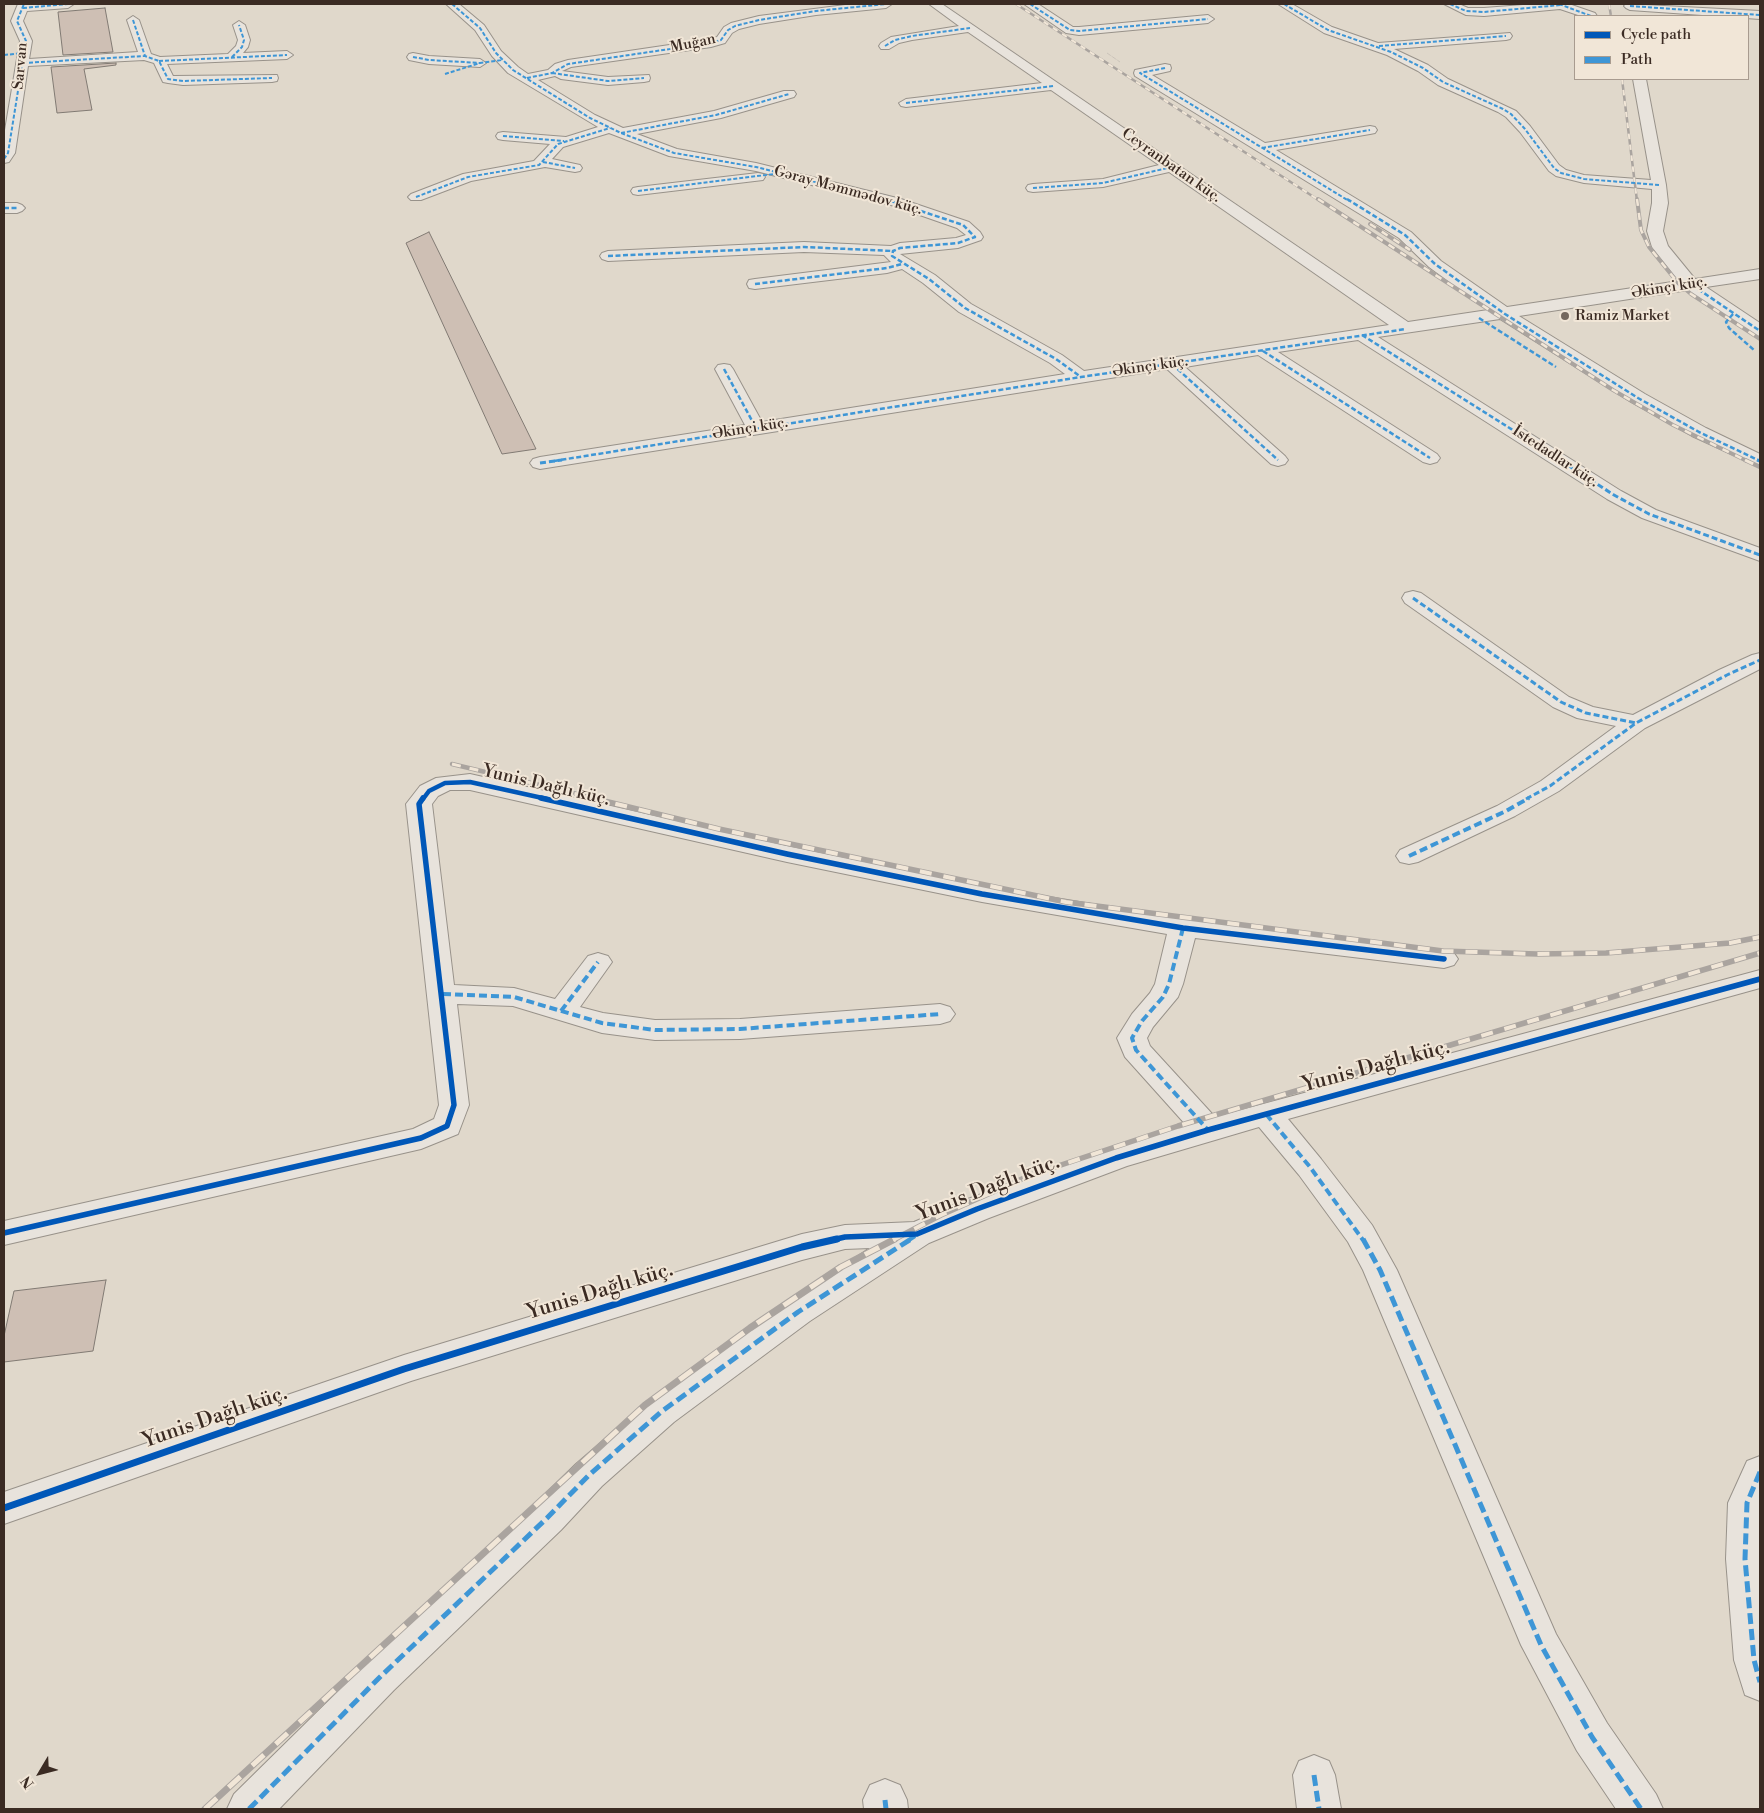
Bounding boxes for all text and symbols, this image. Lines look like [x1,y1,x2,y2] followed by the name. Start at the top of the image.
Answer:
[1574,15,1749,80] legend
[1621,25,1691,44] text: Cycle path
[669,30,717,58] street label: Muğan
[10,42,32,90] street label: Sarvan
[1621,50,1653,69] text: Path
[1118,125,1224,207] street label: Ceyranbatan küç.
[772,163,924,219] street label: Gəray Məmmədov küç.
[1630,273,1708,303] street label: Əkinçi küç.
[1575,307,1669,325] place label: Ramiz Market
[1559,310,1571,322] marker: Ramiz Market
[1111,353,1189,381] street label: Əkinçi küç.
[711,414,789,444] street label: Əkinçi küç.
[1509,422,1601,492] street label: İstedadlar küç.
[480,761,612,811] street label: Yunis Dağlı küç.
[1300,1035,1452,1099] street label: Yunis Dağlı küç.
[913,1150,1063,1228] street label: Yunis Dağlı küç.
[524,1258,676,1326] street label: Yunis Dağlı küç.
[139,1381,291,1455] street label: Yunis Dağlı küç.
[15,1748,65,1798] north arrow
[18,1772,39,1792] text: N

